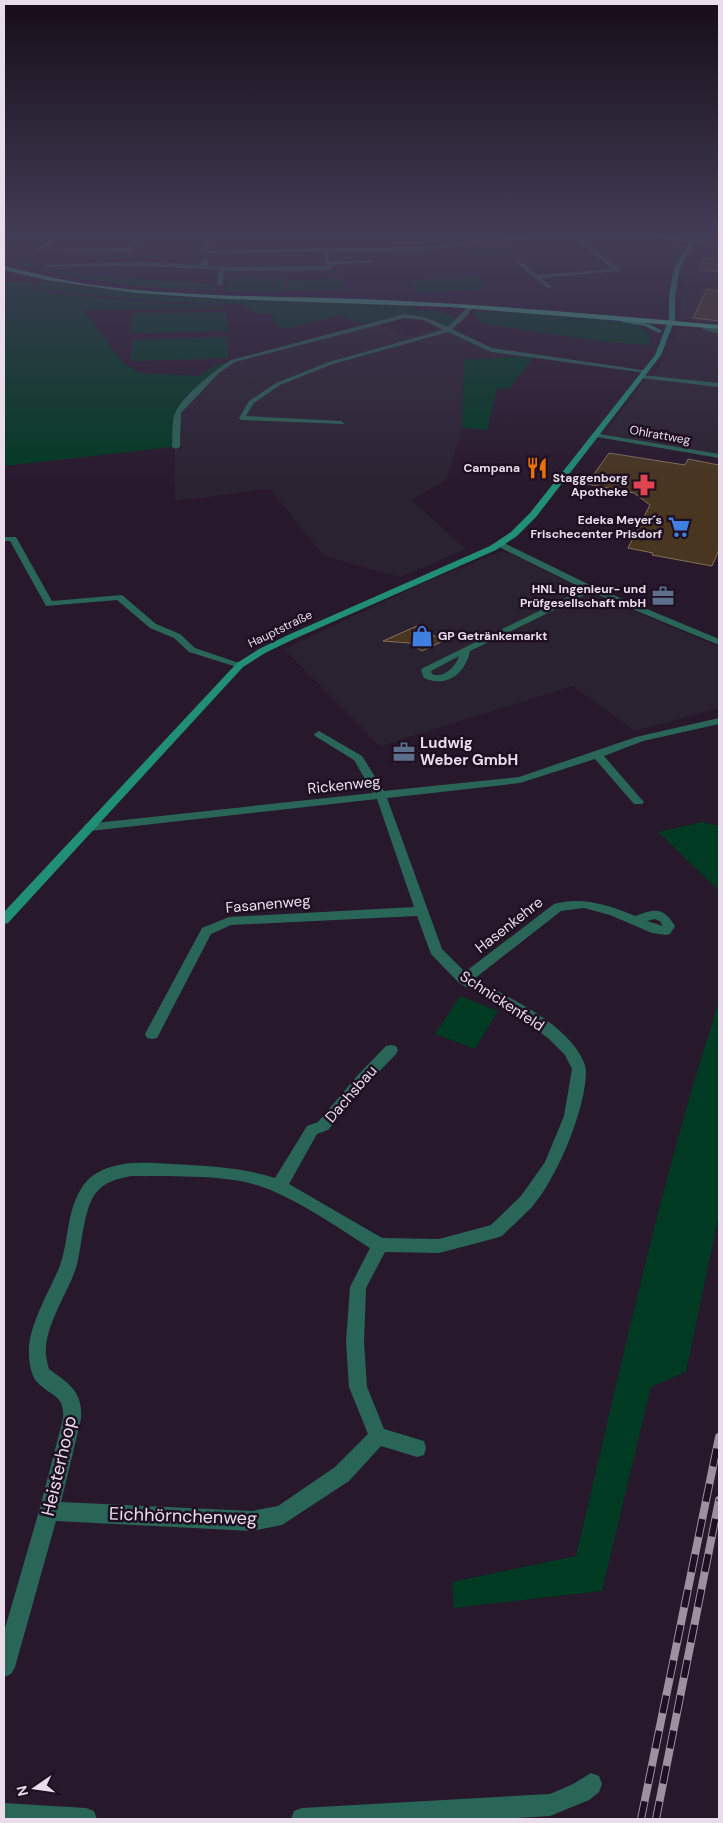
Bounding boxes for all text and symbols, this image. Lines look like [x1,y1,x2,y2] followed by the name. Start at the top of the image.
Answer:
[628,422,692,448] street label: Ohlrattweg
[524,455,550,481] restaurant icon: Campana
[463,460,520,476] place label: Campana
[553,470,628,500] place label: Staggenborg Apotheke
[631,472,657,498] pharmacy icon: Staggenborg Apotheke
[530,512,662,542] place label: Edeka Meyer´s Frischecenter Prisdorf
[666,514,692,540] supermarket icon: Edeka Meyer´s Frischecenter Prisdorf
[520,581,646,611] place label: HNL Ingenieur- und Prüfgesellschaft mbH
[650,583,676,609] office icon: HNL Ingenieur- und Prüfgesellschaft mbH
[245,606,315,651] street label: Hauptstraße
[409,623,435,649] shop icon: GP Getränkemarkt
[438,628,548,644] place label: GP Getränkemarkt
[420,733,518,770] place label: Ludwig Weber GmbH
[391,739,417,765] office icon: Ludwig Weber GmbH
[307,771,381,799] street label: Rickenweg
[225,890,311,918] street label: Fasanenweg
[471,892,547,958] street label: Hasenkehre
[456,966,548,1036] street label: Schnickenfeld
[321,1061,381,1127] street label: Dachsbau
[36,1414,82,1518] street label: Heisterhoop
[109,1501,257,1531] street label: Eichhörnchenweg
[10,1763,60,1813] north arrow
[12,1784,32,1798] text: N

